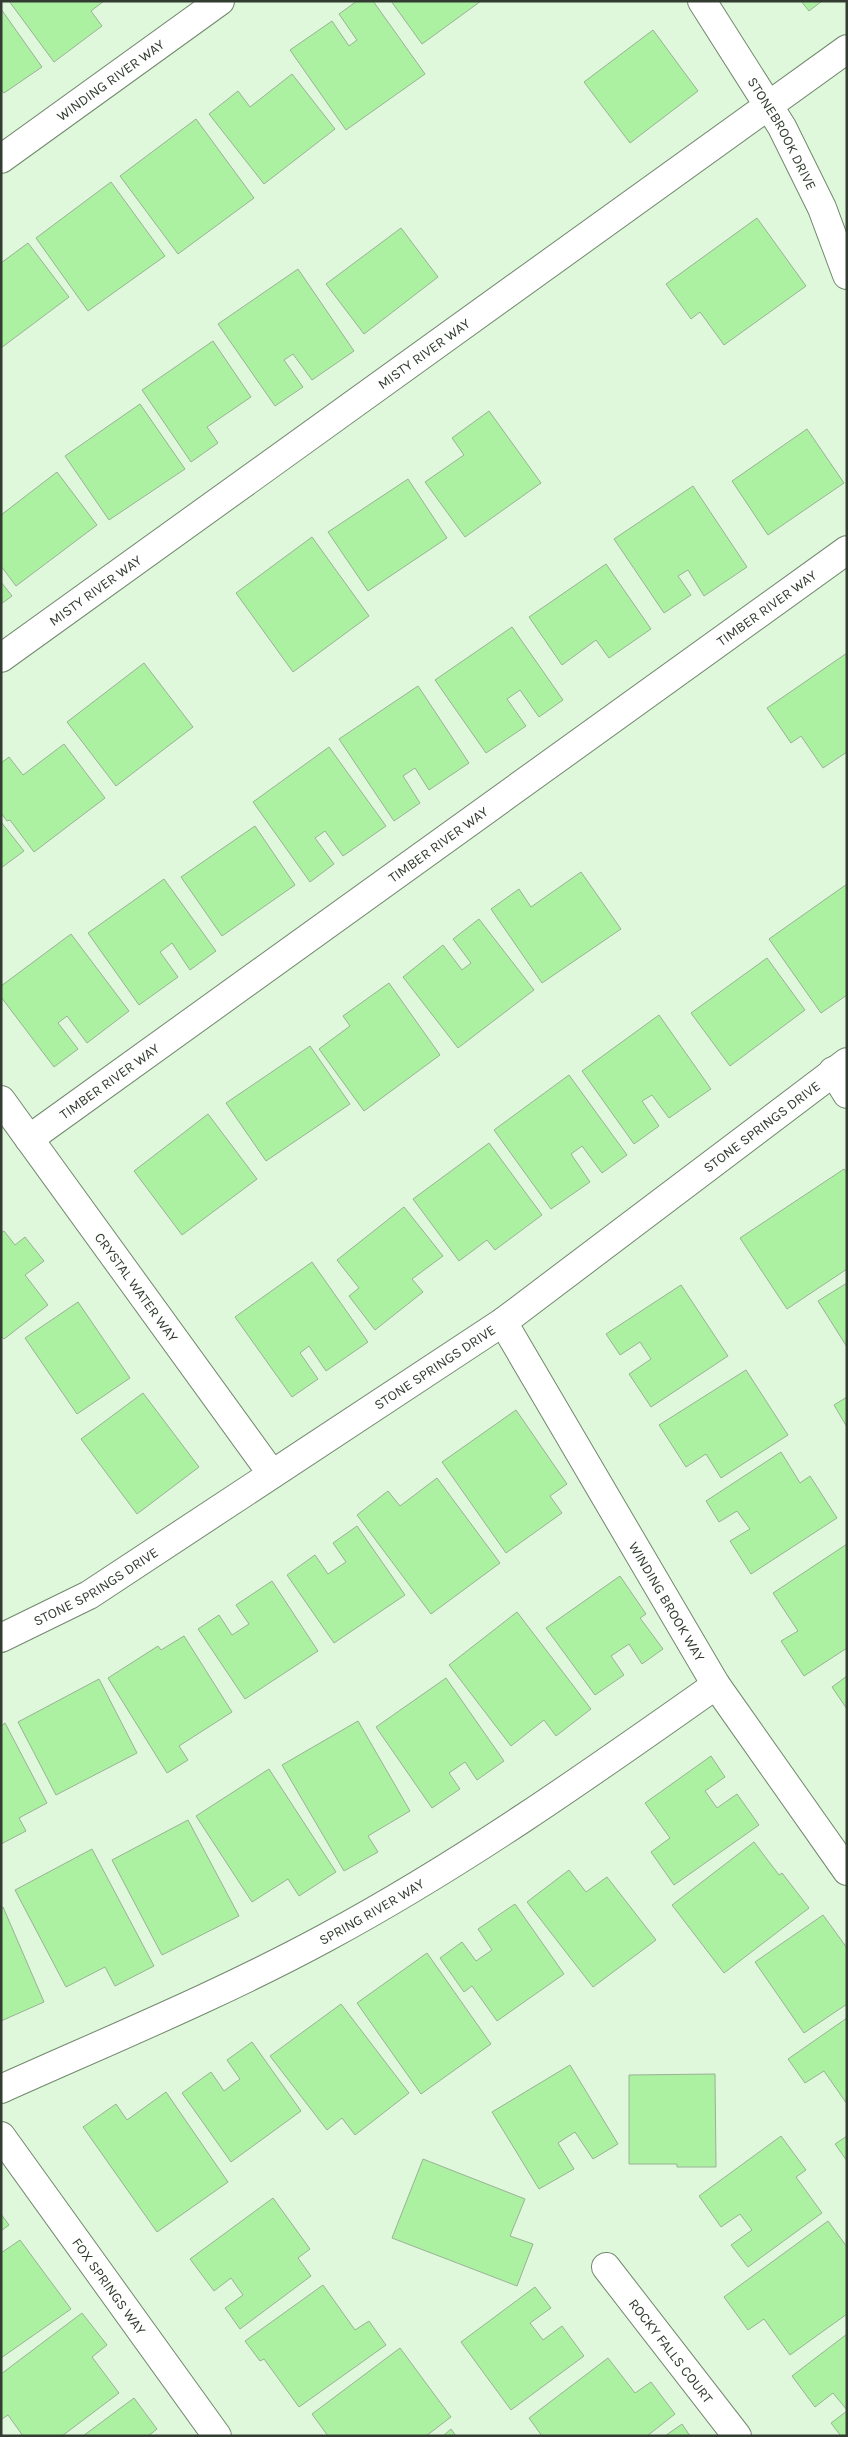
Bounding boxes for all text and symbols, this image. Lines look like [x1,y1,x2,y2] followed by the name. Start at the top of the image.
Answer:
[54,36,168,125] street label: WINDING RIVER WAY
[744,74,820,193] street label: STONEBROOK DRIVE
[375,315,474,393] street label: MISTY RIVER WAY
[46,551,145,630] street label: MISTY RIVER WAY
[714,566,820,650] street label: TIMBER RIVER WAY
[385,803,492,887] street label: TIMBER RIVER WAY
[56,1040,163,1123] street label: TIMBER RIVER WAY
[700,1077,824,1177] street label: STONE SPRINGS DRIVE
[91,1229,182,1346] street label: CRYSTAL WATER WAY
[371,1321,499,1414] street label: STONE SPRINGS DRIVE
[625,1539,708,1665] street label: WINDING BROOK WAY
[31,1544,162,1630] street label: STONE SPRINGS DRIVE
[316,1875,428,1949] street label: SPRING RIVER WAY
[68,2235,149,2338] street label: FOX SPRINGS WAY
[625,2295,716,2407] street label: ROCKY FALLS COURT

